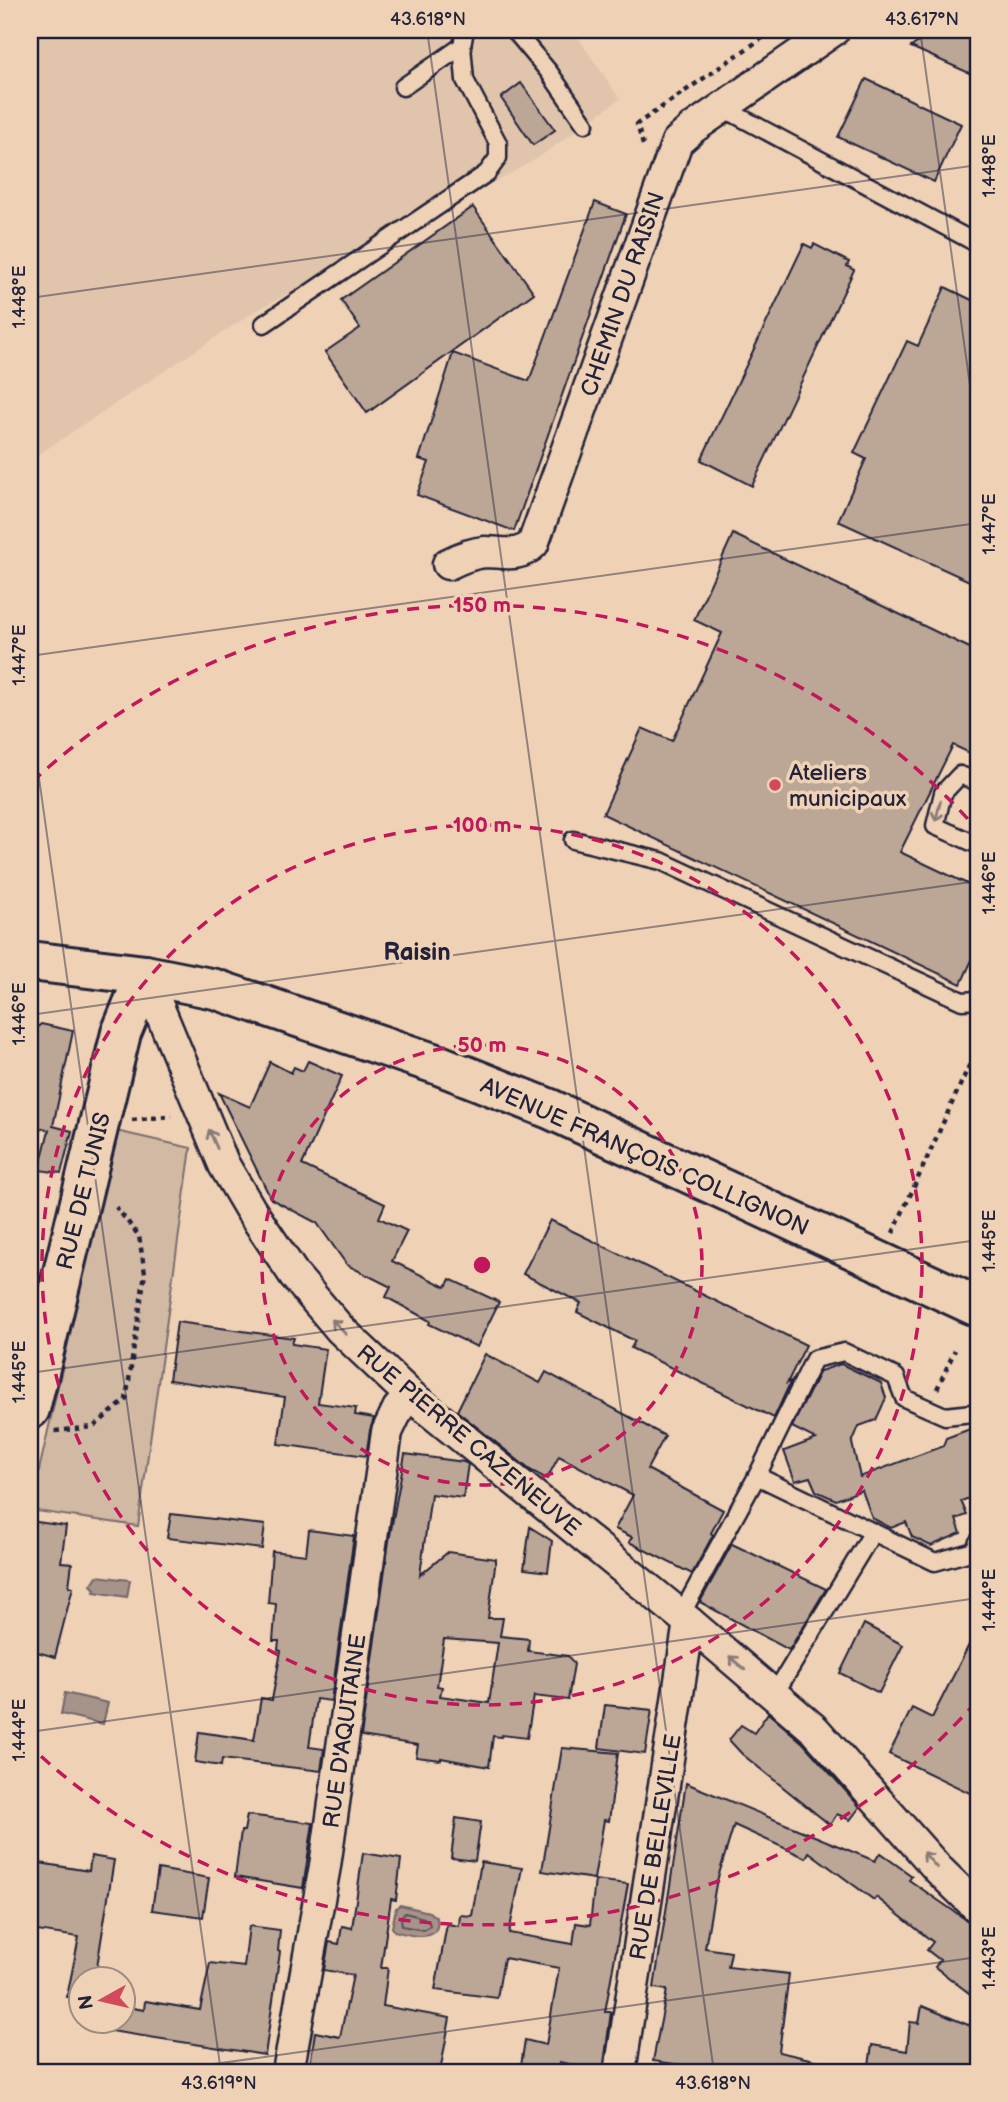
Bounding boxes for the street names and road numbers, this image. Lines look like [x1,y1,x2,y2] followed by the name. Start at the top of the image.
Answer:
[575,188,671,400] street label: CHEMIN DU RAISIN
[476,1072,813,1242] street label: AVENUE FRANÇOIS COLLIGNON
[51,1110,117,1273] street label: RUE DE TUNIS
[351,1339,586,1543] street label: RUE PIERRE CAZENEUVE
[318,1632,372,1830] street label: RUE D'AQUITAINE
[624,1732,688,1962] street label: RUE DE BELLEVILLE

